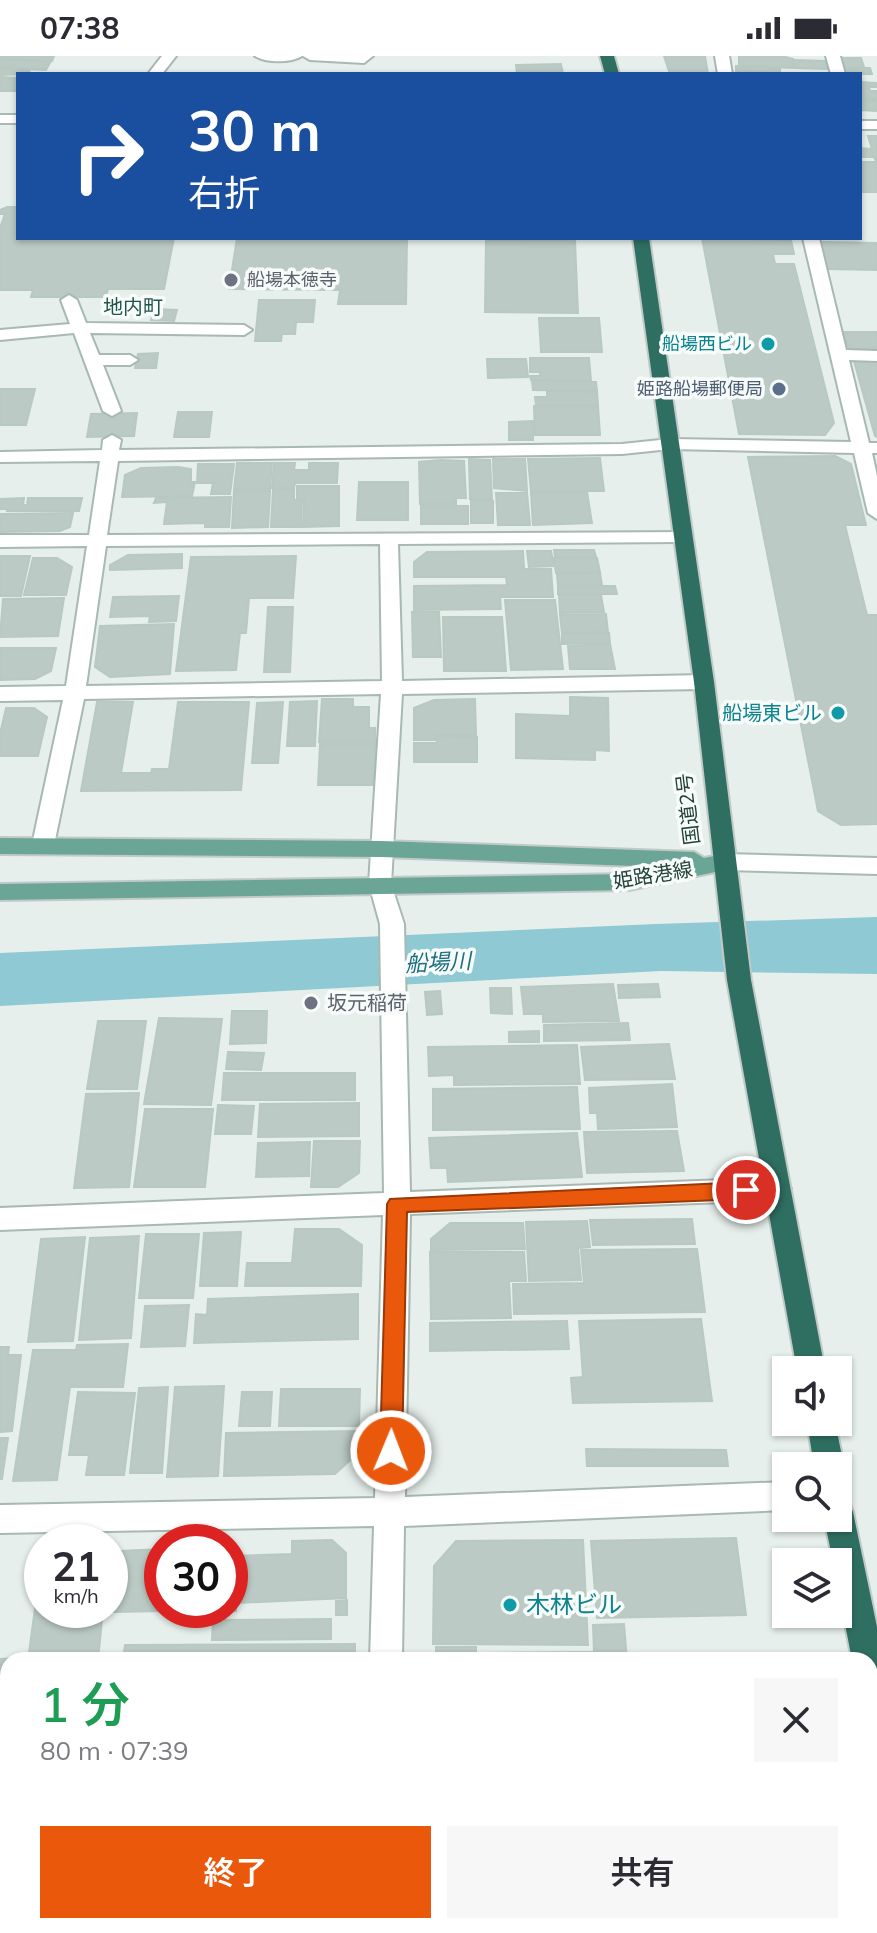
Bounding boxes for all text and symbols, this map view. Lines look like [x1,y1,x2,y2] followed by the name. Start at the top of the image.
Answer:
[40,9,119,47] text: 07:38
[188,95,321,165] text: 30 m
[56,104,160,208] icon: right
[188,170,260,215] text: 右折
[247,268,337,291] place label: 船場本徳寺
[222,271,240,289] marker: 船場本徳寺
[103,294,163,319] district label: 地内町
[662,332,752,355] place label: 船場西ビル
[759,335,777,353] marker: 船場西ビル
[637,377,763,400] place label: 姫路船場郵便局
[770,380,788,398] marker: 姫路船場郵便局
[722,700,822,725] place label: 船場東ビル
[829,704,847,722] marker: 船場東ビル
[671,772,704,846] street label: 国道2号
[611,856,694,893] street label: 姫路港線
[404,946,474,978] water label: 船場川
[327,990,407,1015] place label: 坂元稲荷
[302,994,320,1012] marker: 坂元稲荷
[712,1156,780,1224] pin
[724,1168,768,1212] icon: arrive
[772,1356,852,1628] map controls
[772,1356,852,1436] button: sound
[349,1409,433,1493] position arrow
[772,1452,852,1532] button: search
[144,1524,248,1628] speed limit sign: 30
[52,1541,100,1591] text: 21
[772,1548,852,1628] button: layers
[53,1583,99,1608] text: km/h
[526,1589,622,1619] place label: 木林ビル
[501,1596,519,1614] marker: 木林ビル
[40,1674,130,1734] text: 1 分
[754,1678,838,1762] button: close
[40,1734,189,1767] text: 80 m · 07:39
[40,1826,431,1918] button: 終了
[447,1826,838,1918] button: 共有

